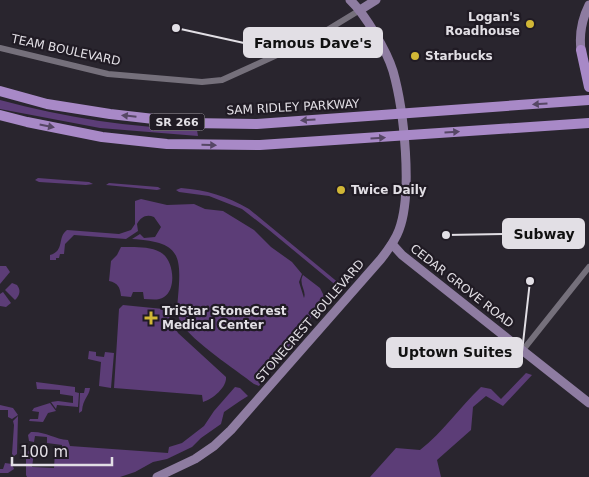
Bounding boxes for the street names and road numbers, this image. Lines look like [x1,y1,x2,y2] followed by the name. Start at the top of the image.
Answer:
[9,31,122,68] street label: TEAM BOULEVARD
[226,96,360,117] street label: SAM RIDLEY PARKWAY
[150,114,204,130] road number: SR 266
[408,241,516,331] street label: CEDAR GROVE ROAD
[253,257,367,385] street label: STONECREST BOULEVARD

